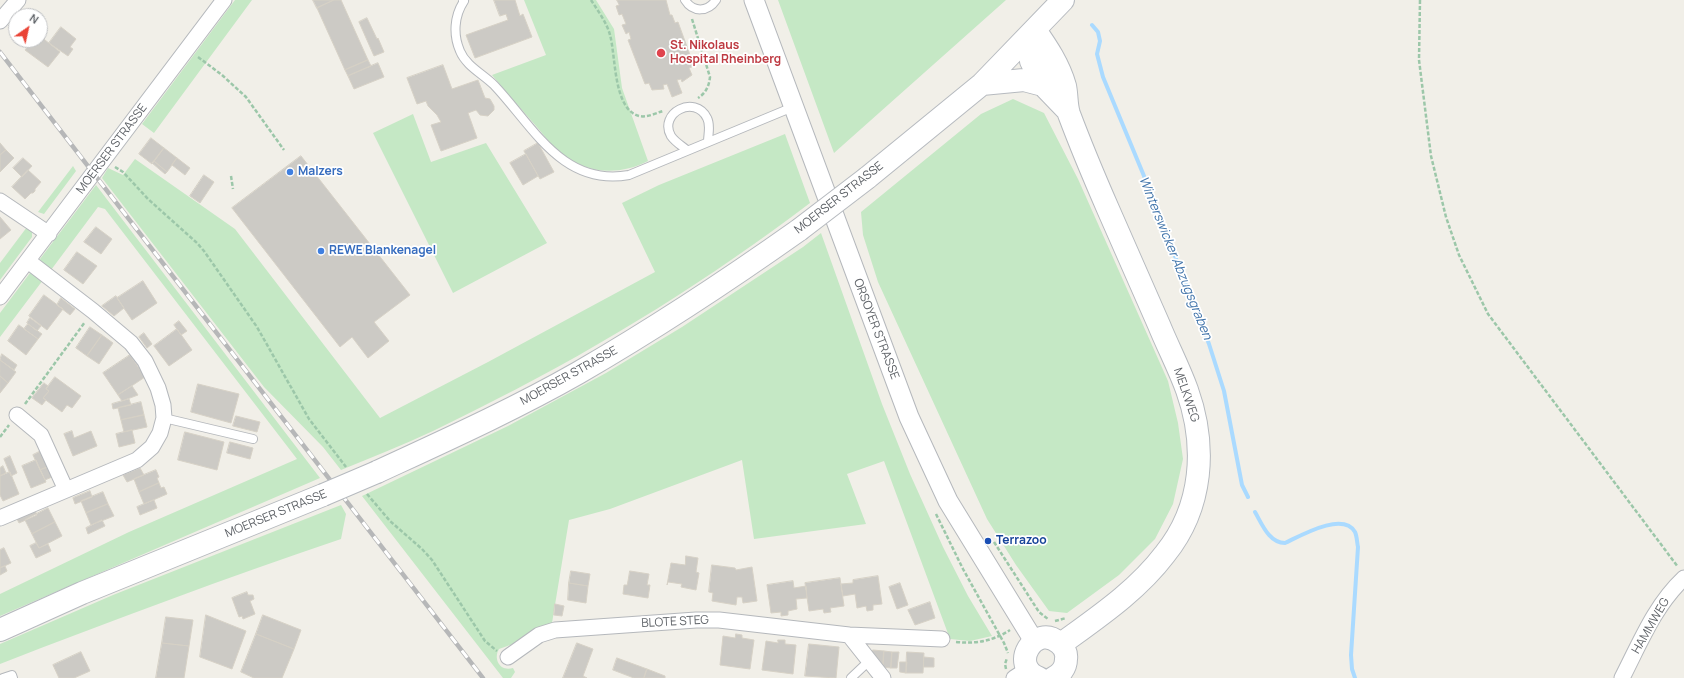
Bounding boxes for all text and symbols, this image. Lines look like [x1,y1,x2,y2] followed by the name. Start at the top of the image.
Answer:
[8,8,48,48] north arrow
[27,10,42,27] text: N
[670,39,781,67] place label: St. Nikolaus Hospital Rheinberg
[655,47,667,59] marker: St. Nikolaus Hospital Rheinberg
[74,101,150,197] street label: MOERSER STRASSE
[792,159,886,237] street label: MOERSER STRASSE
[298,165,343,179] place label: Malzers
[285,167,295,177] marker: Malzers
[1135,174,1215,342] water label: Winterswicker Abzugsgraben
[329,244,436,258] place label: REWE Blankenagel
[316,246,326,256] marker: REWE Blankenagel
[850,277,902,381] street label: ORSOYER STRASSE
[518,343,620,409] street label: MOERSER STRASSE
[1170,366,1202,424] street label: MELKWEG
[223,487,329,541] street label: MOERSER STRASSE
[996,534,1047,548] place label: Terrazoo
[983,536,993,546] marker: Terrazoo
[1629,595,1673,657] street label: HAMMWEG
[641,613,709,631] street label: BLOTE STEG

